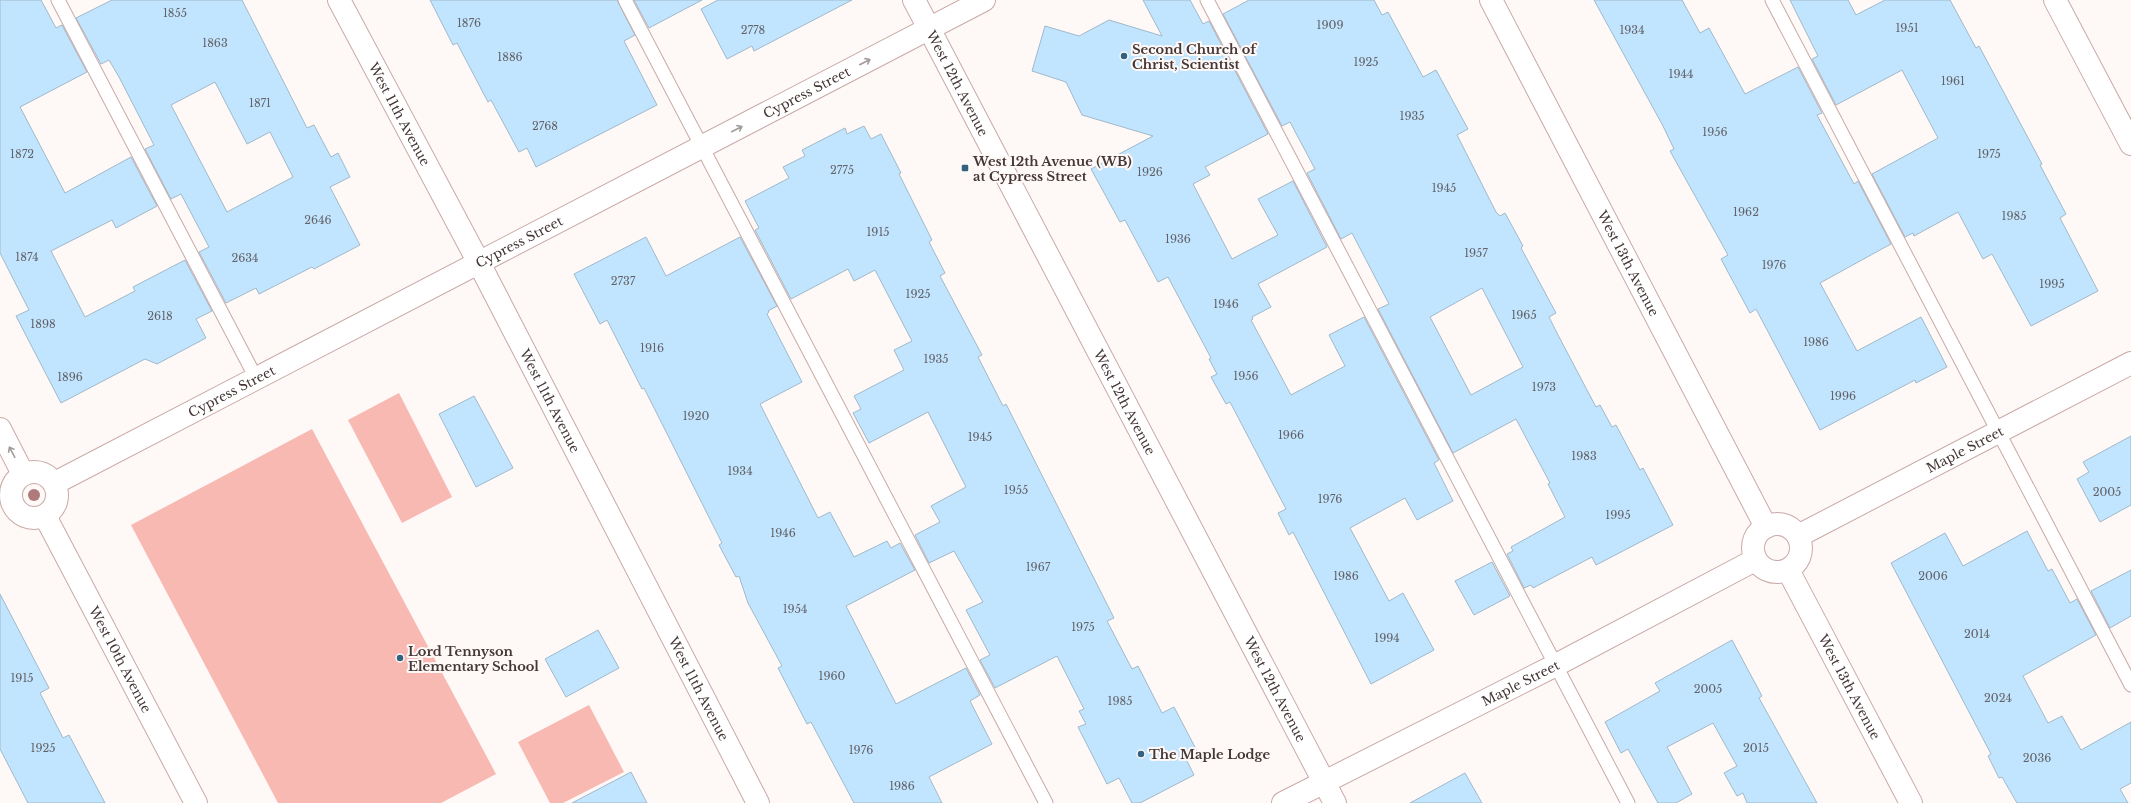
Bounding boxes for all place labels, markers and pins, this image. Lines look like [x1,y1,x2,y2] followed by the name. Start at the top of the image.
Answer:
[1132,41,1257,73] place label: Second Church of Christ, Scientist
[1119,51,1129,61] marker: Second Church of Christ, Scientist
[972,153,1132,185] place label: West 12th Avenue (WB) at Cypress Street
[960,163,970,173] marker: West 12th Avenue (WB) at Cypress Street
[408,643,539,675] place label: Lord Tennyson Elementary School
[395,653,405,663] marker: Lord Tennyson Elementary School
[1149,746,1270,763] place label: The Maple Lodge
[1136,749,1146,759] marker: The Maple Lodge

